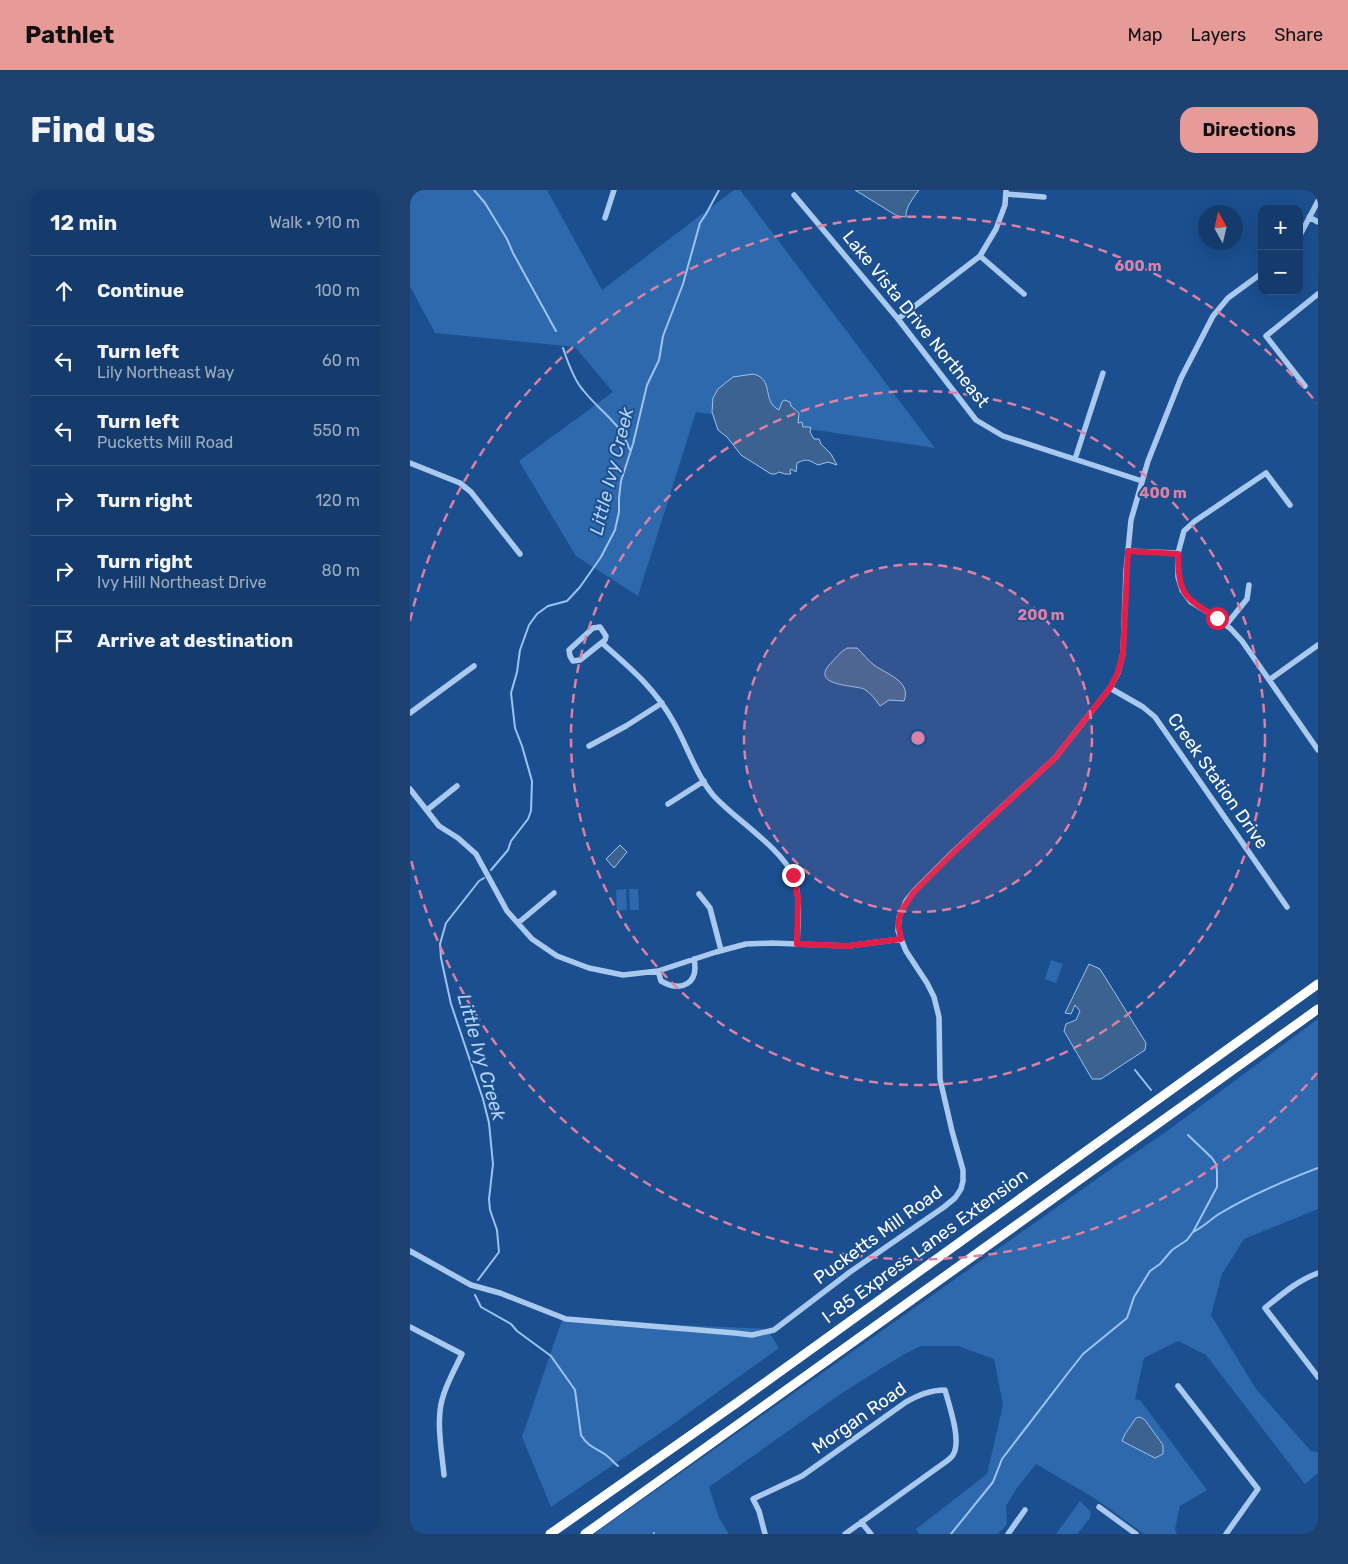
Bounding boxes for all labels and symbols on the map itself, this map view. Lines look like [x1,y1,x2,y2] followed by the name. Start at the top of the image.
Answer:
[1198,205,1243,250] north arrow
[838,226,994,412] street label: Lake Vista Drive Northeast
[1114,257,1162,275] text: 600 m
[584,405,639,537] water label: Little Ivy Creek
[1139,484,1187,502] text: 400 m
[1017,606,1065,624] text: 200 m
[1206,607,1229,630] route start
[1163,709,1273,853] street label: Creek Station Drive
[909,729,927,747] centre of rings
[782,864,805,887] route end
[452,991,511,1123] water label: Little Ivy Creek
[818,1164,1032,1328] street label: I-85 Express Lanes Extension
[810,1181,946,1289] street label: Pucketts Mill Road
[808,1377,910,1459] street label: Morgan Road

